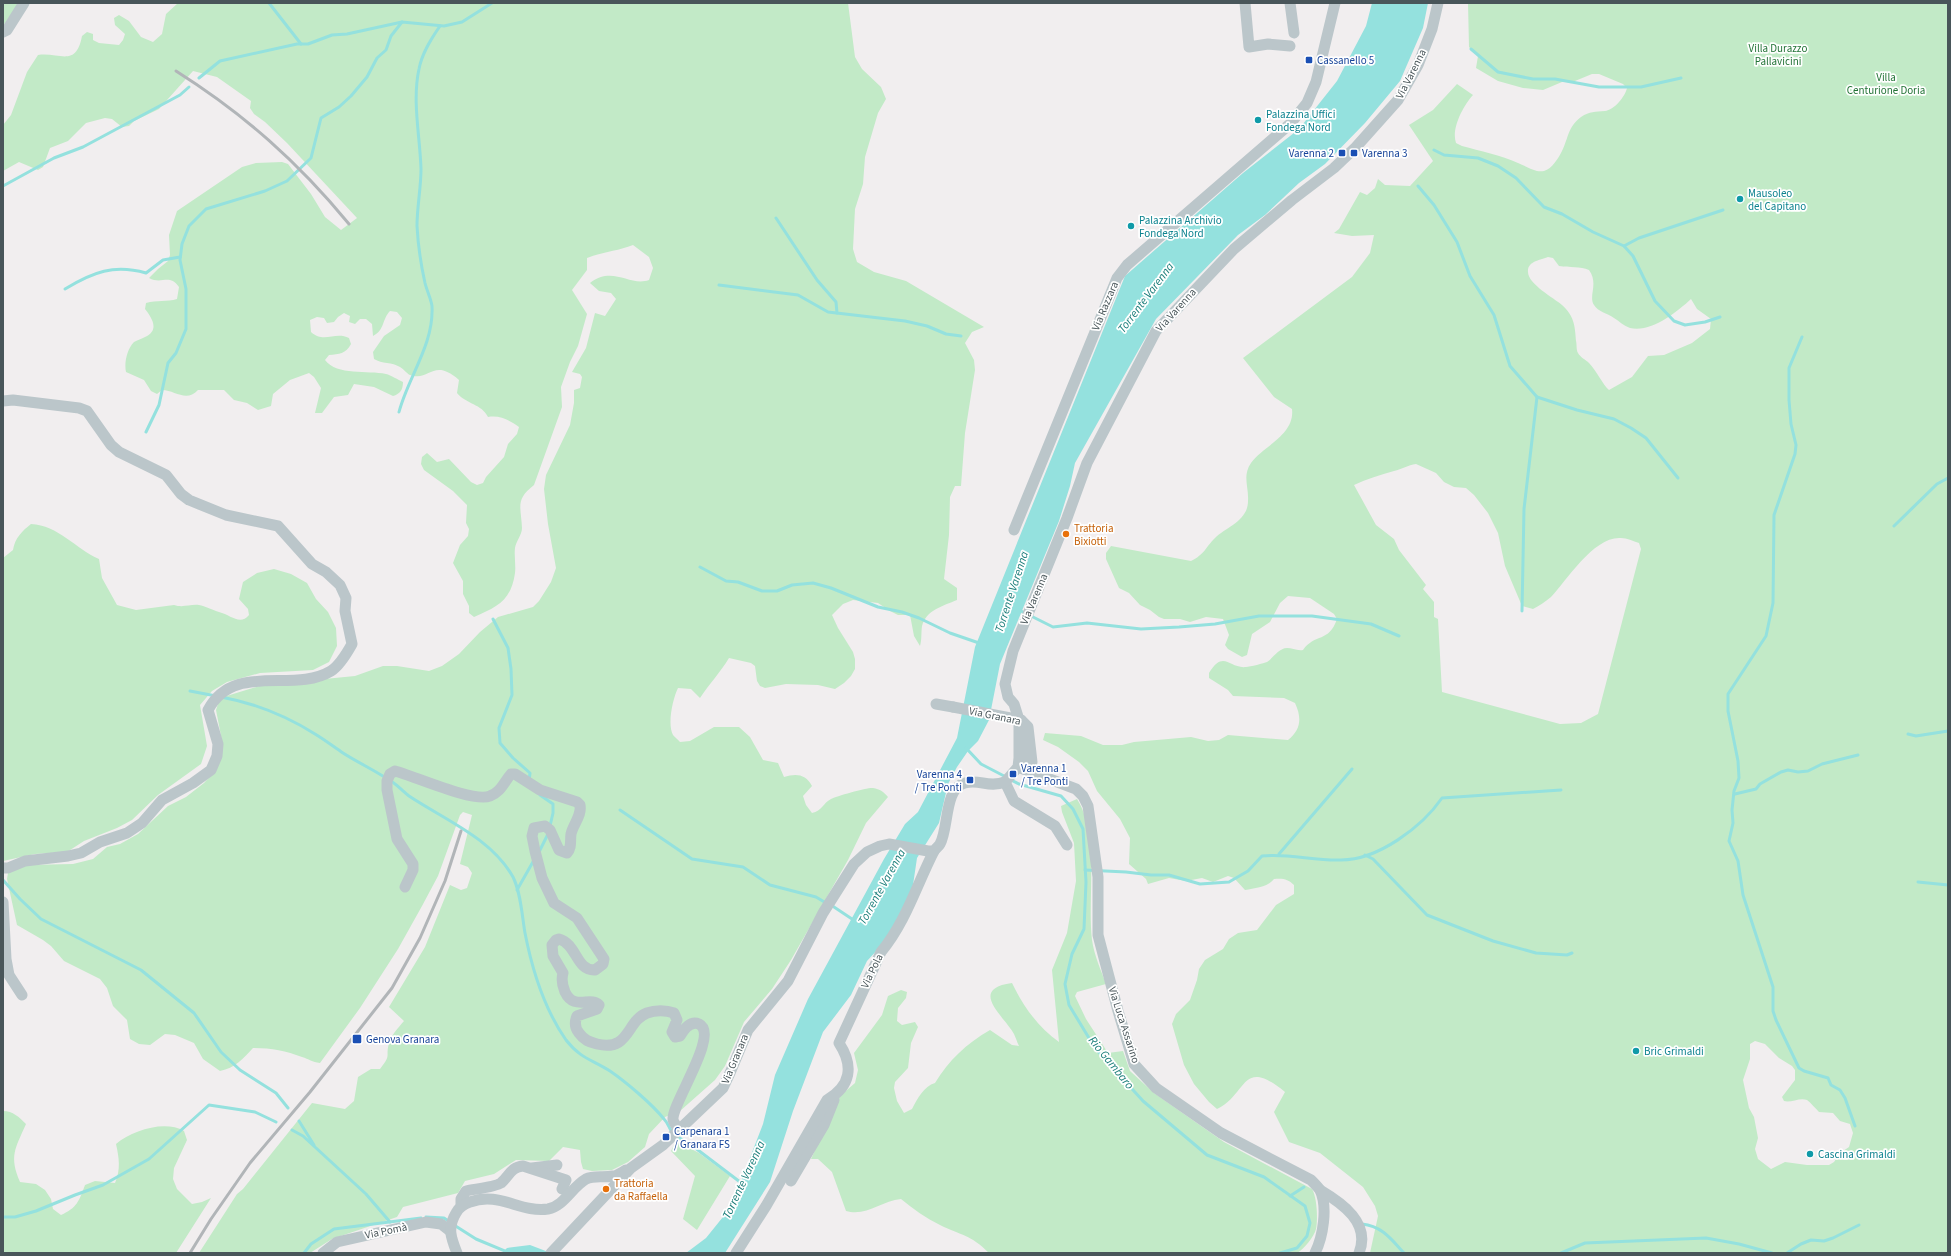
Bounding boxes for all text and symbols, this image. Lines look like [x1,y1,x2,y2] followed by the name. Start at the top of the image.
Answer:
[1749,41,1807,69] park label: Villa Durazzo Pallavicini
[1392,47,1430,101] street label: Via Varenna
[1317,53,1374,68] place label: Cassanello 5
[1304,55,1314,65] marker: Cassanello 5
[1847,70,1925,98] park label: Villa Centurione Doria
[1266,107,1335,135] place label: Palazzina Uffici Fondega Nord
[1253,115,1263,125] marker: Palazzina Uffici Fondega Nord
[1289,146,1334,161] place label: Varenna 2
[1362,146,1407,161] place label: Varenna 3
[1337,148,1347,158] marker: Varenna 2
[1349,148,1359,158] marker: Varenna 3
[1748,186,1806,214] place label: Mausoleo del Capitano
[1735,194,1745,204] marker: Mausoleo del Capitano
[1139,213,1222,241] place label: Palazzina Archivio Fondega Nord
[1126,221,1136,231] marker: Palazzina Archivio Fondega Nord
[1114,259,1178,337] water label: Torrente Varenna
[1088,279,1122,333] street label: Via Razzara
[1152,285,1200,335] street label: Via Varenna
[1074,521,1113,549] place label: Trattoria Bixiotti
[1061,529,1071,539] marker: Trattoria Bixiotti
[991,549,1033,635] water label: Torrente Varenna
[1017,571,1051,627] street label: Via Varenna
[968,703,1022,729] street label: Via Granara
[1021,761,1068,789] place label: Varenna 1 / Tre Ponti
[915,767,963,795] place label: Varenna 4 / Tre Ponti
[1008,769,1018,779] marker: Varenna 1 / Tre Ponti
[965,775,975,785] marker: Varenna 4 / Tre Ponti
[854,846,910,928] water label: Torrente Varenna
[857,951,887,991] street label: Via Pola
[1105,985,1143,1065] street label: Via Luca Assarino
[366,1032,439,1047] place label: Genova Granara
[718,1032,752,1086] street label: Via Granara
[351,1033,363,1045] marker: Genova Granara
[1084,1033,1138,1093] water label: Rio Gambaro
[1644,1044,1704,1059] place label: Bric Grimaldi
[1631,1046,1641,1056] marker: Bric Grimaldi
[674,1124,730,1152] place label: Carpenara 1 / Granara FS
[661,1132,671,1142] marker: Carpenara 1 / Granara FS
[718,1138,770,1222] water label: Torrente Varenna
[1818,1147,1896,1162] place label: Cascina Grimaldi
[1805,1149,1815,1159] marker: Cascina Grimaldi
[614,1176,668,1204] place label: Trattoria da Raffaella
[601,1184,611,1194] marker: Trattoria da Raffaella
[364,1219,408,1243] street label: Via Pomà

